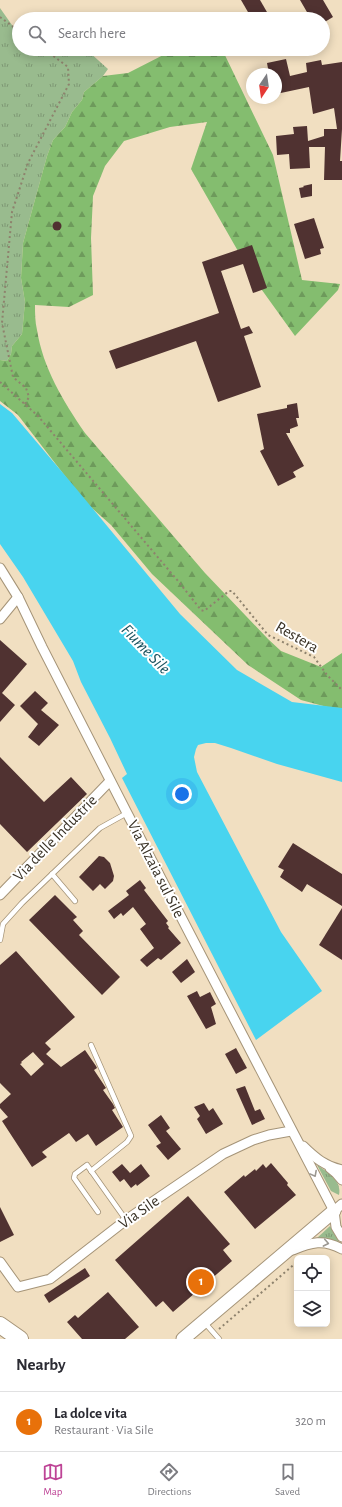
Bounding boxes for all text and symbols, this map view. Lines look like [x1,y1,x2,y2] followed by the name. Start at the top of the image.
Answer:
[12,12,330,56] search box
[26,23,48,45] icon: search
[58,26,126,41] text: Search here
[246,68,282,104] north arrow
[273,619,321,655] street label: Restera
[118,621,174,677] water label: Fiume Sile
[172,784,192,804] your location
[10,792,100,884] street label: Via delle Industrie
[124,817,188,921] street label: Via Alzaia sul Sile
[310,1170,317,1177] one-way arrow
[116,1192,162,1232] street label: Via Sile
[322,1239,329,1247] one-way arrow
[294,1255,330,1327] map controls
[294,1255,330,1291] button: locate
[188,1267,214,1297] pin: 1
[294,1291,330,1327] button: layers
[16,1356,66,1373] text: Nearby
[54,1406,127,1421] text: La dolce vita
[27,1415,31,1428] text: 1
[295,1415,326,1428] text: 320 m
[54,1424,153,1437] text: Restaurant · Via Sile
[42,1461,64,1498] tab: Map
[147,1461,191,1498] tab: Directions
[275,1461,300,1498] tab: Saved

